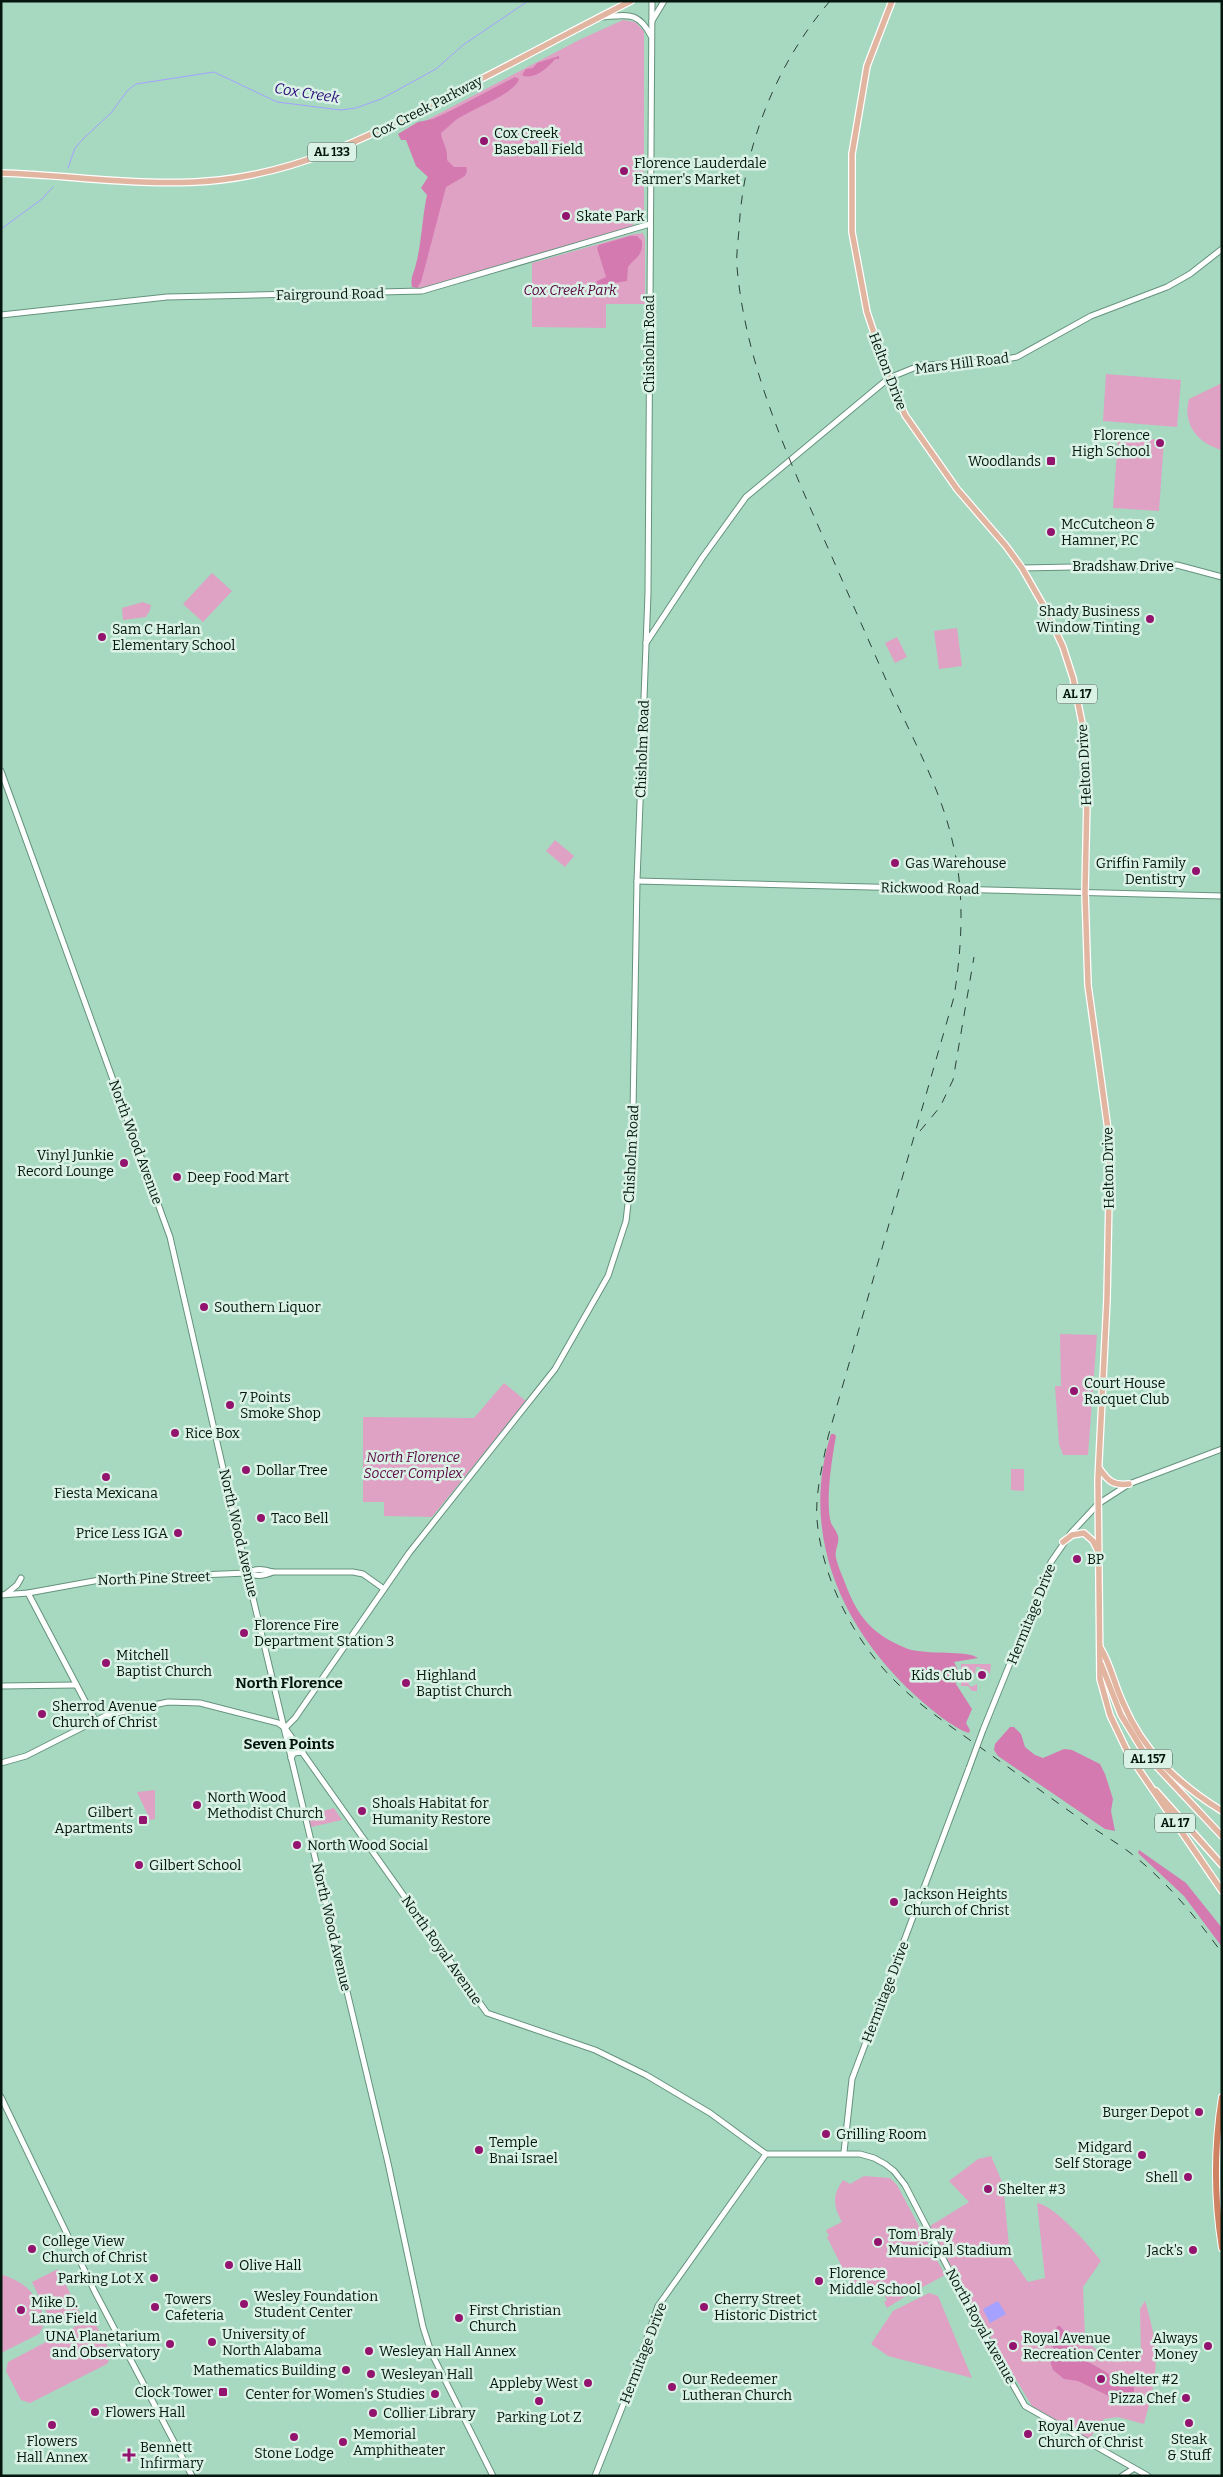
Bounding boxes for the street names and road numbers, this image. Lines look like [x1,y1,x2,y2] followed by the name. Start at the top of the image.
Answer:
[369,72,486,143] street label: Cox Creek Parkway
[308,142,356,162] road number: AL 133
[276,285,384,304] street label: Fairground Road
[641,295,658,393] street label: Chisholm Road
[865,330,910,412] street label: Helton Drive
[914,349,1010,378] street label: Mars Hill Road
[1072,558,1174,575] street label: Bradshaw Drive
[1057,684,1097,704] road number: AL 17
[632,700,653,798] street label: Chisholm Road
[1074,724,1095,806] street label: Helton Drive
[880,879,980,898] street label: Rickwood Road
[105,1078,166,1207] street label: North Wood Avenue
[620,1105,643,1203] street label: Chisholm Road
[1099,1127,1118,1209] street label: Helton Drive
[215,1467,262,1599] street label: North Wood Avenue
[1003,1561,1059,1667] street label: Hermitage Drive
[97,1568,211,1589] street label: North Pine Street
[1124,1750,1172,1768] road number: AL 157
[1155,1814,1195,1832] road number: AL 17
[308,1861,355,1993] street label: North Wood Avenue
[398,1893,486,2008] street label: North Royal Avenue
[858,1939,913,2045] street label: Hermitage Drive
[942,2266,1019,2387] street label: North Royal Avenue
[616,2300,671,2406] street label: Hermitage Drive

